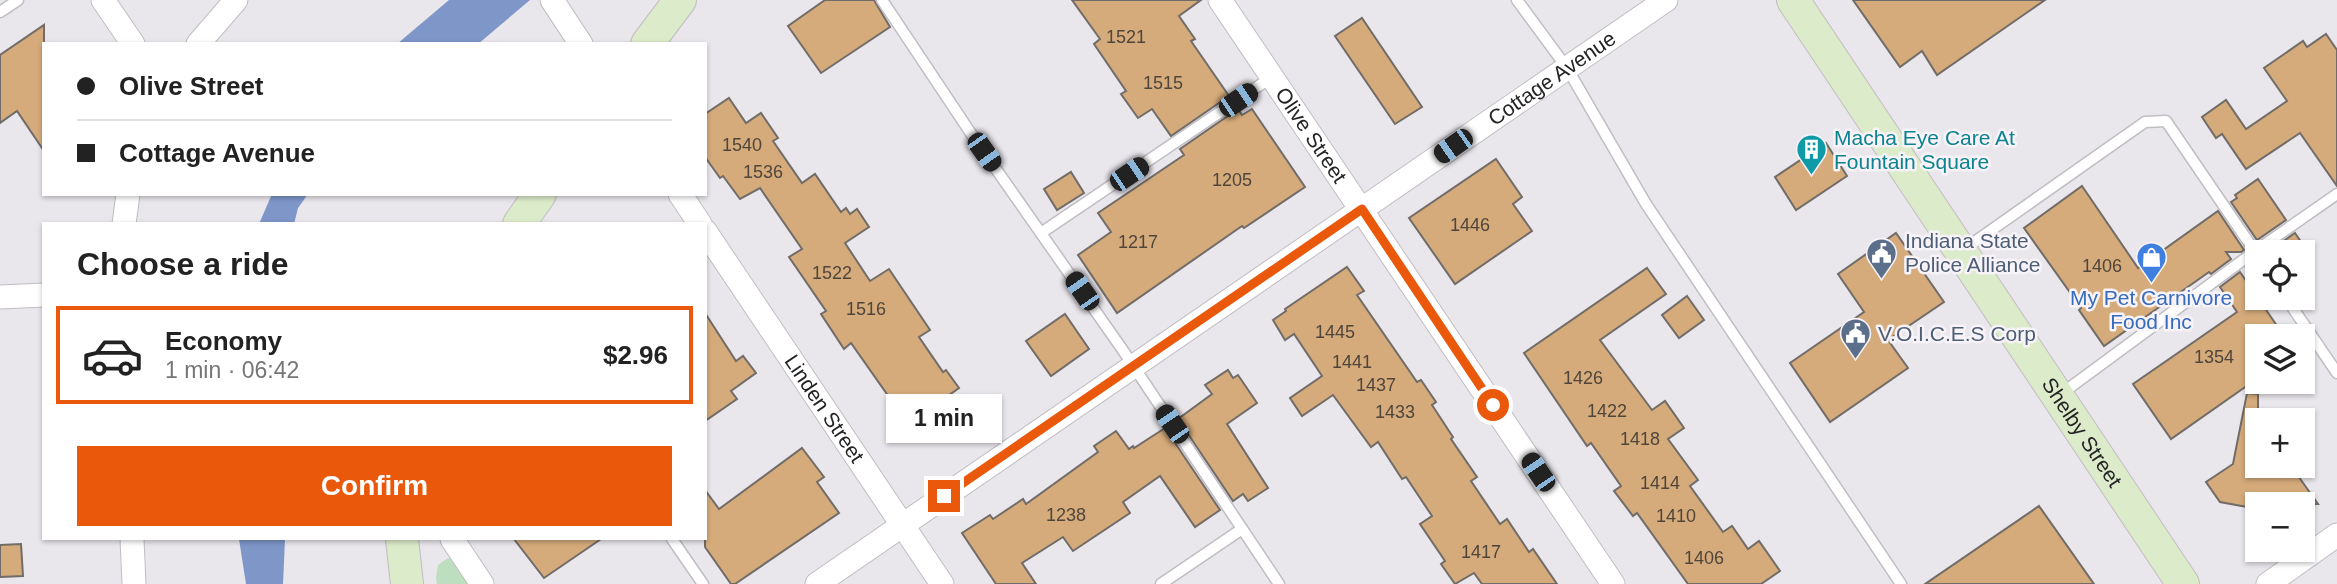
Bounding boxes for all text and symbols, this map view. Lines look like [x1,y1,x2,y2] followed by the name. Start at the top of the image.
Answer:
[1484,26,1620,130] street label: Cottage Avenue
[1106,27,1146,47] house number: 1521
[119,71,264,101] text: Olive Street
[1143,73,1183,93] house number: 1515
[1215,80,1262,120] car
[1271,83,1352,187] street label: Olive Street
[1430,125,1477,167] car
[1834,126,2015,173] place label: Macha Eye Care At Fountain Square
[964,129,1005,175] car
[1794,133,1828,177] building icon: Macha Eye Care At Fountain Square
[722,135,762,155] house number: 1540
[119,138,315,168] text: Cottage Avenue
[1106,154,1153,194] car
[743,162,783,182] house number: 1536
[1212,170,1252,190] house number: 1205
[1450,215,1490,235] house number: 1446
[1905,229,2040,276] place label: Indiana State Police Alliance
[1118,232,1158,252] house number: 1217
[1865,236,1899,280] public building icon: Indiana State Police Alliance
[2245,240,2315,562] map controls
[2245,240,2315,310] button: locate
[2134,241,2168,285] shop icon: My Pet Carnivore Food Inc
[77,246,289,282] text: Choose a ride
[2082,256,2122,276] house number: 1406
[812,263,852,283] house number: 1522
[1062,268,1103,314] car
[2070,286,2232,333] place label: My Pet Carnivore Food Inc
[846,299,886,319] house number: 1516
[1838,317,1872,361] public building icon: V.O.I.C.E.S Corp
[1315,322,1355,342] house number: 1445
[1878,322,2036,345] place label: V.O.I.C.E.S Corp
[81,324,144,387] icon: car
[2245,324,2315,394] button: layers
[165,326,282,356] text: Economy
[603,340,668,370] text: $2.96
[2194,347,2234,367] house number: 1354
[780,350,869,467] street label: Linden Street
[1332,352,1372,372] house number: 1441
[165,357,299,383] text: 1 min · 06:42
[1563,368,1603,388] house number: 1426
[2038,373,2127,491] street label: Shelby Street
[1356,375,1396,395] house number: 1437
[1477,389,1509,421] route start
[886,394,1002,444] callout: 1 min
[1152,401,1193,447] car
[1587,401,1627,421] house number: 1422
[1375,402,1415,422] house number: 1433
[914,405,974,431] text: 1 min
[2245,408,2315,478] button: +
[1620,429,1660,449] house number: 1418
[77,446,672,526] button: Confirm
[1518,449,1559,495] car
[1640,473,1680,493] house number: 1414
[928,480,960,512] route end
[2245,492,2315,562] button: −
[1046,505,1086,525] house number: 1238
[1656,506,1696,526] house number: 1410
[1461,542,1501,562] house number: 1417
[1684,548,1724,568] house number: 1406

